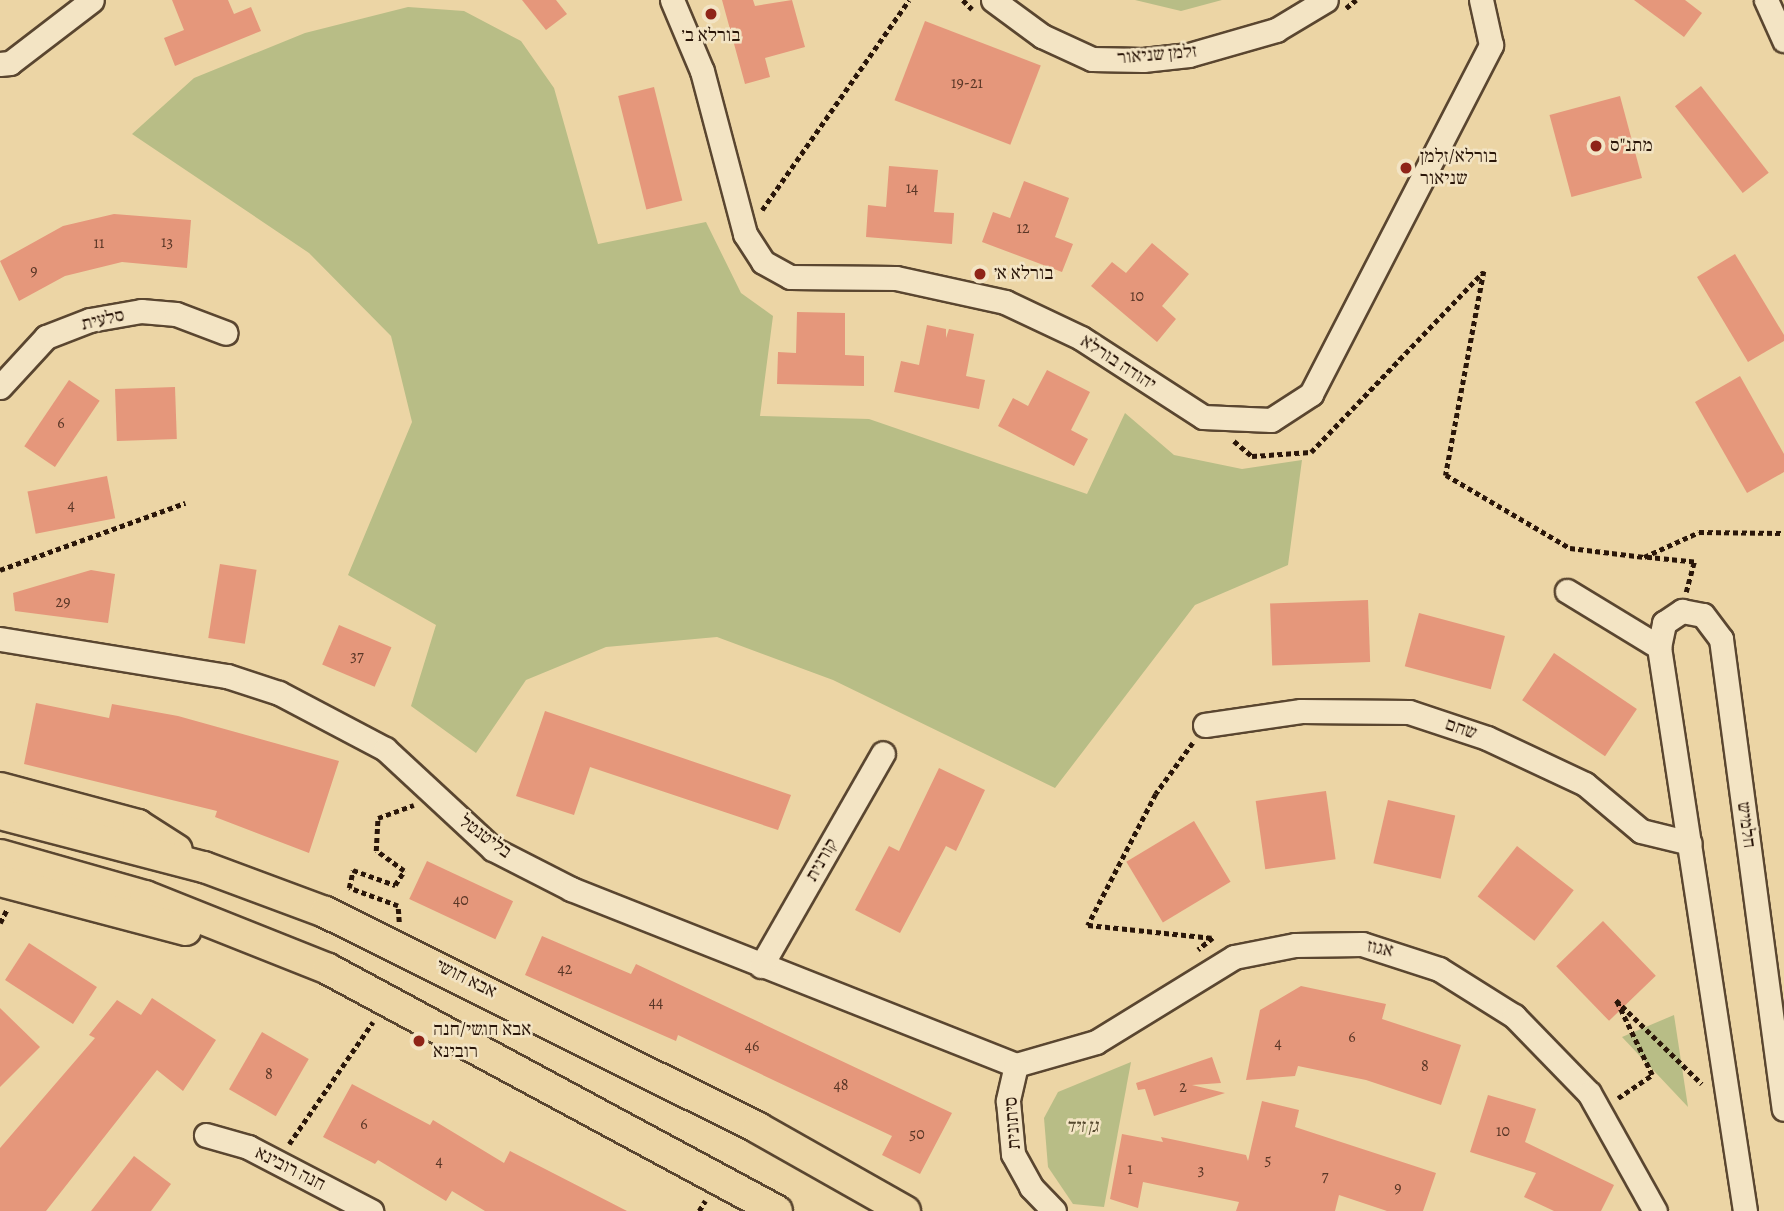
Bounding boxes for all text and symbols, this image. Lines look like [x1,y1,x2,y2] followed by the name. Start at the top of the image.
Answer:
[703,6,719,22] marker: בורלא ב׳
[682,25,740,47] place label: בורלא ב׳
[1116,40,1198,70] street label: זלמן שניאור
[951,73,983,93] house number: 19-21
[1610,135,1653,157] place label: מתנ"ס
[1588,138,1604,154] marker: מתנ"ס
[1420,146,1497,190] place label: בורלא/זלמן שניאור
[1398,160,1414,176] marker: בורלא/זלמן שניאור
[906,178,918,198] house number: 14
[1016,218,1030,238] house number: 12
[161,232,173,252] house number: 13
[94,233,104,253] house number: 11
[30,261,38,281] house number: 9
[994,263,1053,285] place label: בורלא א׳
[972,266,988,282] marker: בורלא א׳
[1130,286,1144,306] house number: 10
[79,304,127,336] street label: סלעית
[1076,330,1160,396] street label: יהודה בורלא
[57,413,65,433] house number: 6
[67,495,75,515] house number: 4
[56,592,70,612] house number: 29
[350,646,364,666] house number: 37
[1442,713,1480,745] street label: שחם
[1731,800,1761,850] street label: חלמיש
[454,810,516,864] street label: בליטנטל
[801,834,843,886] street label: קורנית
[453,890,469,910] house number: 40
[1364,935,1396,963] street label: אגוז
[432,954,500,1004] street label: אבא חושי
[558,959,572,979] house number: 42
[649,992,663,1012] house number: 44
[433,1019,531,1063] place label: אבא חושי/חנה רובינא
[1348,1027,1356,1047] house number: 6
[411,1033,427,1049] marker: אבא חושי/חנה רובינא
[1274,1033,1282,1053] house number: 4
[745,1036,759,1056] house number: 46
[1421,1056,1429,1076] house number: 8
[265,1064,273,1084] house number: 8
[833,1075,849,1095] house number: 48
[1179,1077,1187,1097] house number: 2
[1000,1096,1026,1150] street label: סיתונית
[360,1114,368,1134] house number: 6
[1066,1116,1098,1138] park label: גן זיד
[1496,1121,1510,1141] house number: 10
[909,1124,925,1144] house number: 50
[251,1142,329,1196] street label: חנה רובינא
[1265,1150,1271,1170] house number: 5
[435,1151,443,1171] house number: 4
[1127,1159,1133,1179] house number: 1
[1198,1160,1204,1180] house number: 3
[1322,1166,1328,1186] house number: 7
[1394,1178,1402,1198] house number: 9

